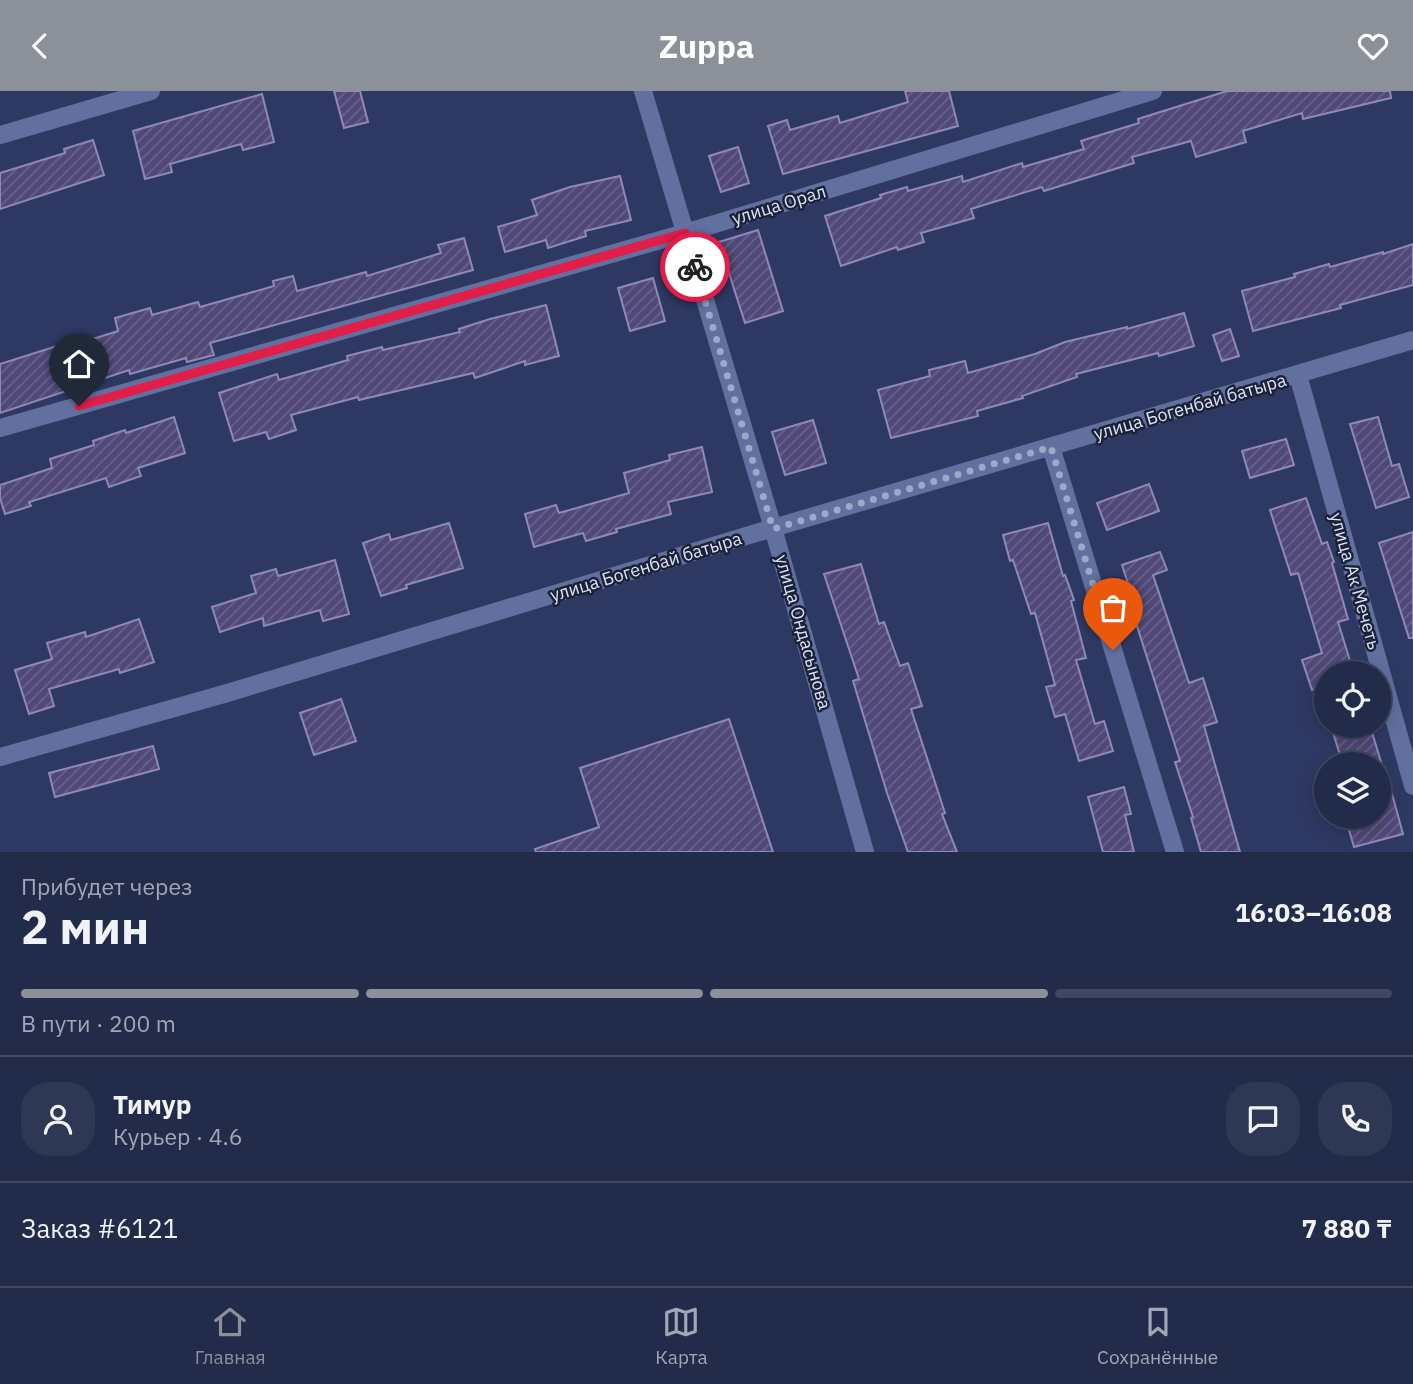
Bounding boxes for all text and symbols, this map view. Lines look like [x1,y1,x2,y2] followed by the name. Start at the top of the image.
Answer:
[659,25,754,67] text: Zuppa
[21,27,59,65] icon: back
[1354,27,1392,65] icon: heart
[729,179,829,230] street label: улица Орал
[660,232,730,302] courier
[676,248,714,286] icon: bike
[49,334,109,406] pin
[60,345,98,383] icon: home
[1091,368,1289,445] street label: улица Богенбай батыра
[1325,510,1386,652] street label: улица Ак Мечеть
[547,526,745,607] street label: улица Богенбай батыра
[770,552,837,712] street label: улица Ондасынова
[1083,578,1143,650] pin
[1094,589,1132,627] icon: bag
[1314,661,1391,829] map controls
[1314,661,1391,738] button: locate
[1314,752,1391,829] button: layers
[21,871,193,901] text: Прибудет через
[1235,895,1392,929] text: 16:03–16:08
[21,897,149,957] text: 2 мин
[21,1008,176,1038] text: В пути · 200 m
[21,1082,95,1156] button: person
[1226,1082,1300,1156] button: chat
[1318,1082,1392,1156] button: phone
[113,1087,192,1121] text: Тимур
[113,1121,243,1151] text: Курьер · 4.6
[21,1211,178,1245] text: Заказ #6121
[1302,1211,1392,1245] text: 7 880 ₸
[195,1303,266,1369] tab: Главная
[655,1303,708,1369] tab: Карта
[1097,1303,1218,1369] tab: Сохранённые

